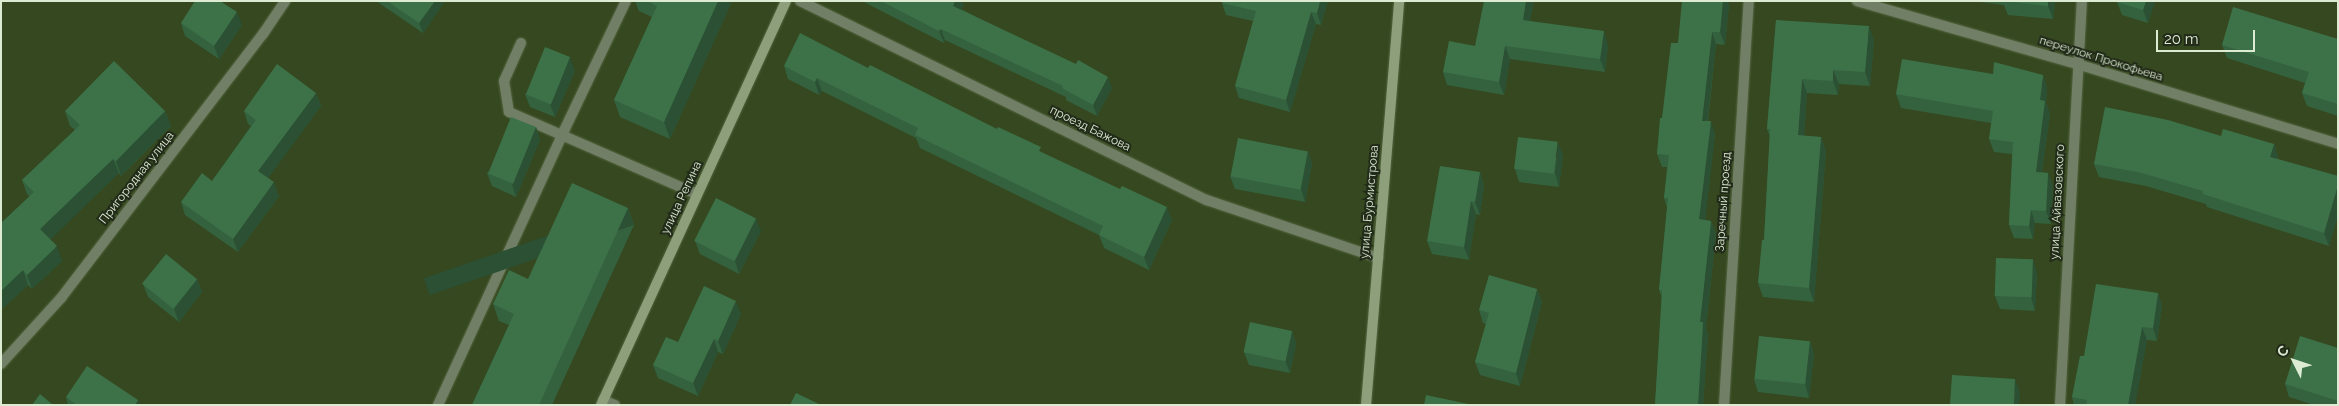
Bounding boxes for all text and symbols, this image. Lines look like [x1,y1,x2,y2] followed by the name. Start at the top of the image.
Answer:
[2159,20,2258,52] scale bar
[2164,30,2199,48] text: 20 m
[2038,33,2164,85] street label: переулок Прокофьева
[1047,103,1133,155] street label: проезд Бажова
[96,129,178,227] street label: Пригородная улица
[2048,144,2068,260] street label: улица Айвазовского
[1358,145,1382,259] street label: улица Бурмистрова
[1713,152,1735,252] street label: Заречный проезд
[659,159,705,237] street label: улица Репина
[2269,336,2319,386] north arrow
[2273,342,2292,360] text: С

